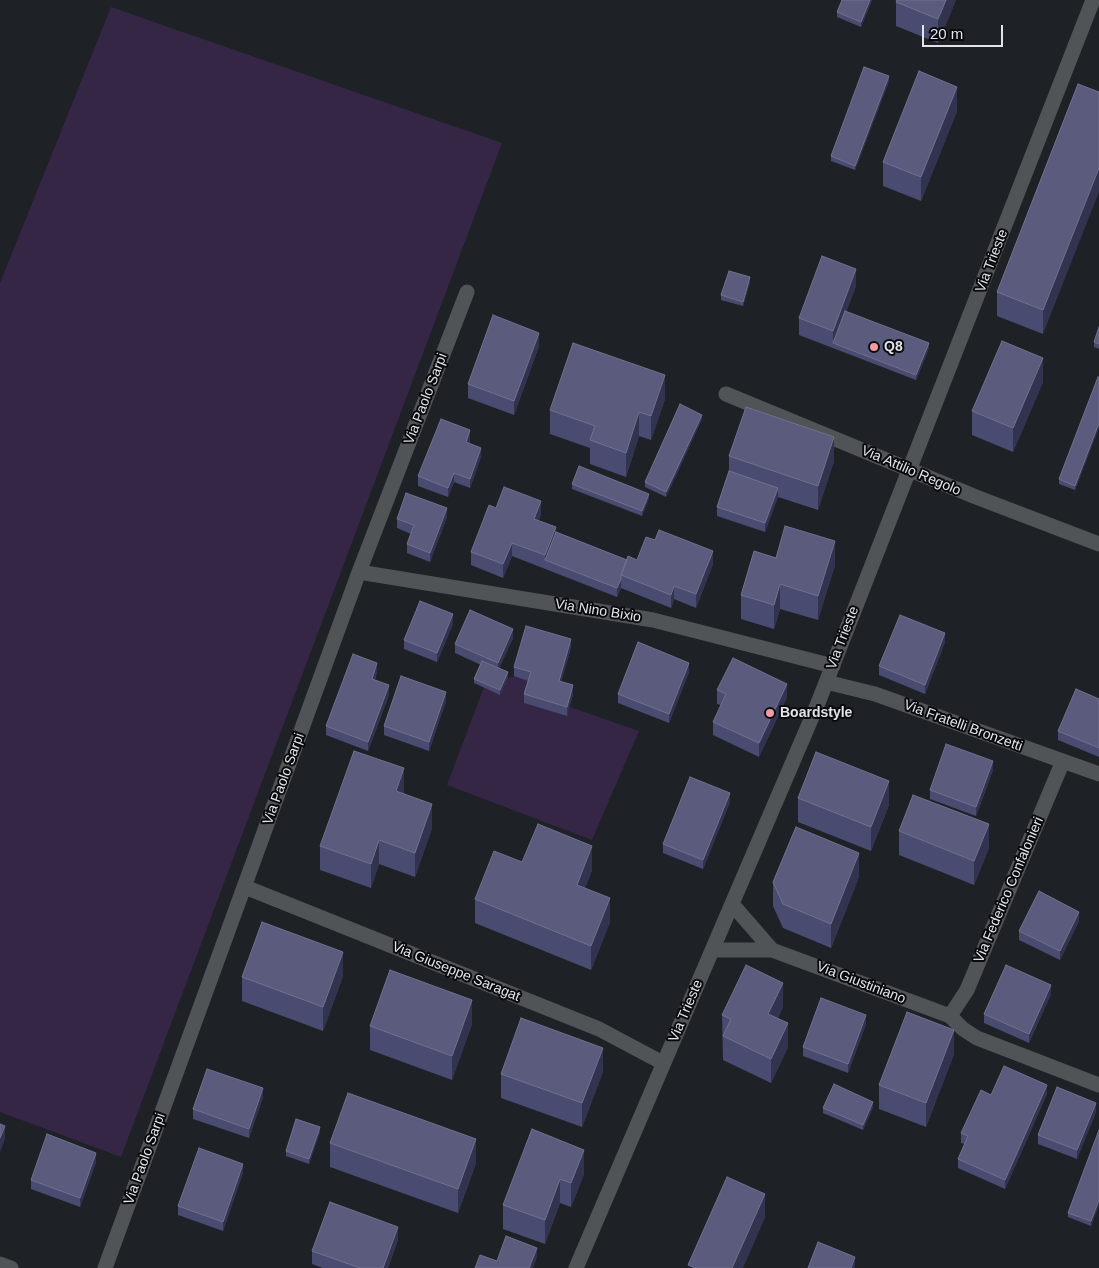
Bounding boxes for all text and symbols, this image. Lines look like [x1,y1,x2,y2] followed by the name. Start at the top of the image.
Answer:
[924,15,1005,47] scale bar
[930,25,963,42] text: 20 m
[972,227,1012,295] street label: Via Trieste
[884,339,903,355] place label: Q8
[868,341,880,353] marker: Q8
[401,351,451,447] street label: Via Paolo Sarpi
[859,442,963,500] street label: Via Attilio Regolo
[554,596,642,626] street label: Via Nino Bixio
[823,604,863,672] street label: Via Trieste
[901,697,1025,755] street label: Via Fratelli Bronzetti
[780,705,852,721] place label: Boardstyle
[764,707,776,719] marker: Boardstyle
[260,731,308,827] street label: Via Paolo Sarpi
[971,814,1047,966] street label: Via Federico Confalonieri
[389,939,523,1005] street label: Via Giuseppe Saragat
[814,958,908,1008] street label: Via Giustiniano
[665,977,707,1045] street label: Via Trieste
[121,1111,169,1207] street label: Via Paolo Sarpi

